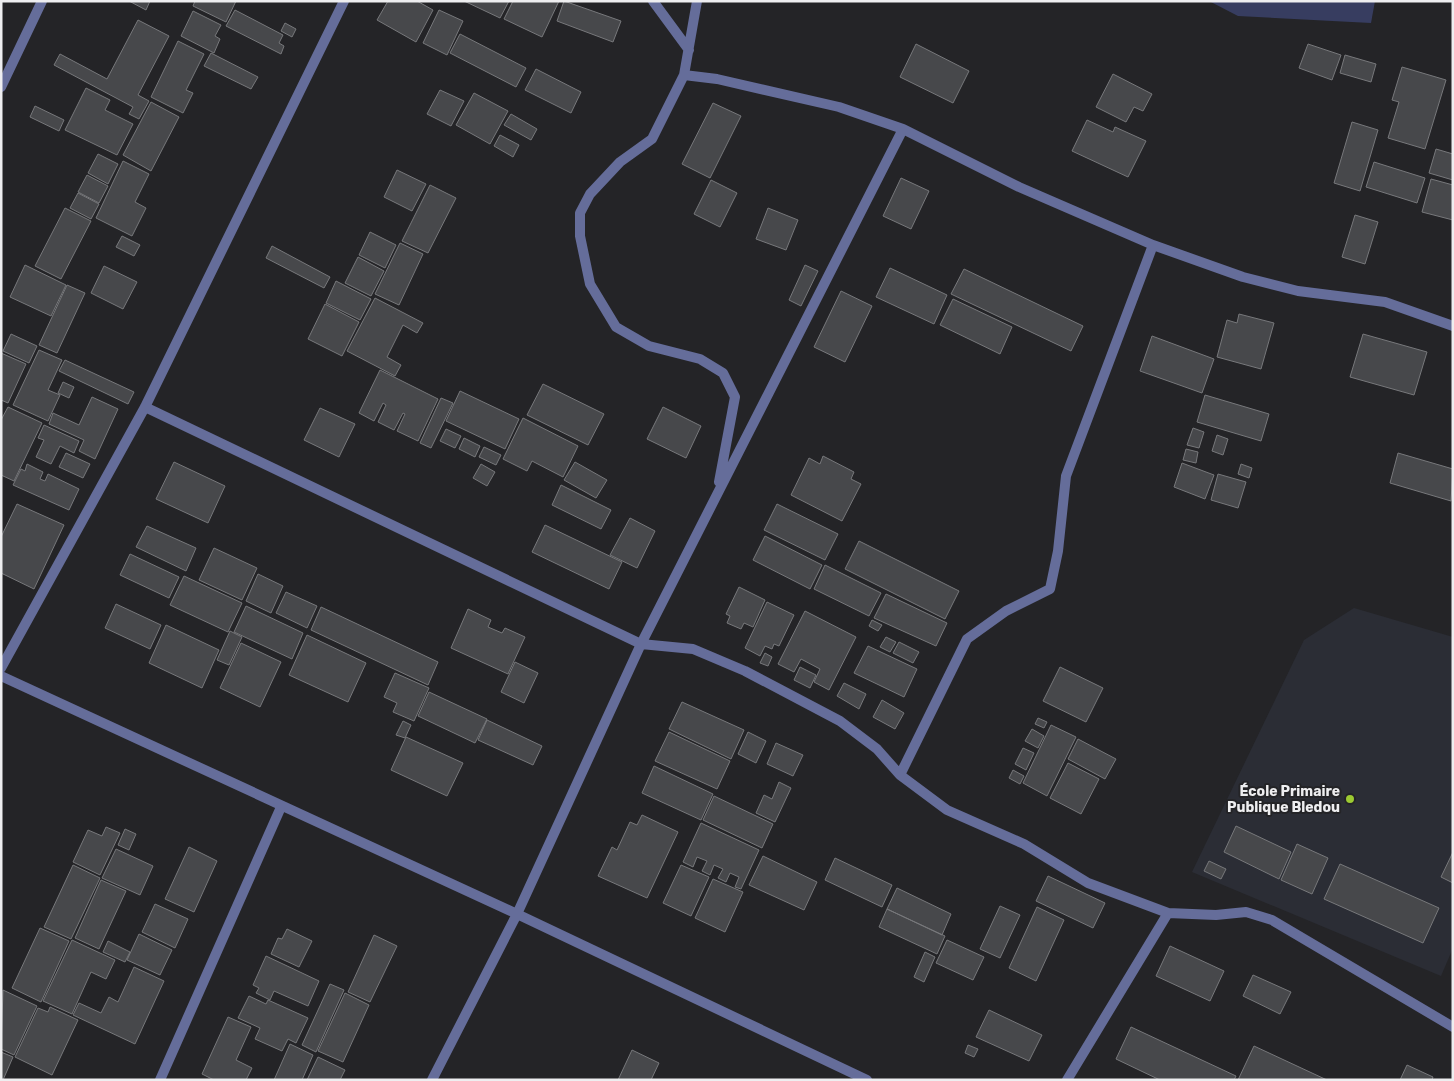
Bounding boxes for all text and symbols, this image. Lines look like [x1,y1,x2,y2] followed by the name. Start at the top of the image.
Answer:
[1227,782,1340,816] place label: École Primaire Publique Bledou
[1344,793,1356,805] marker: École Primaire Publique Bledou

